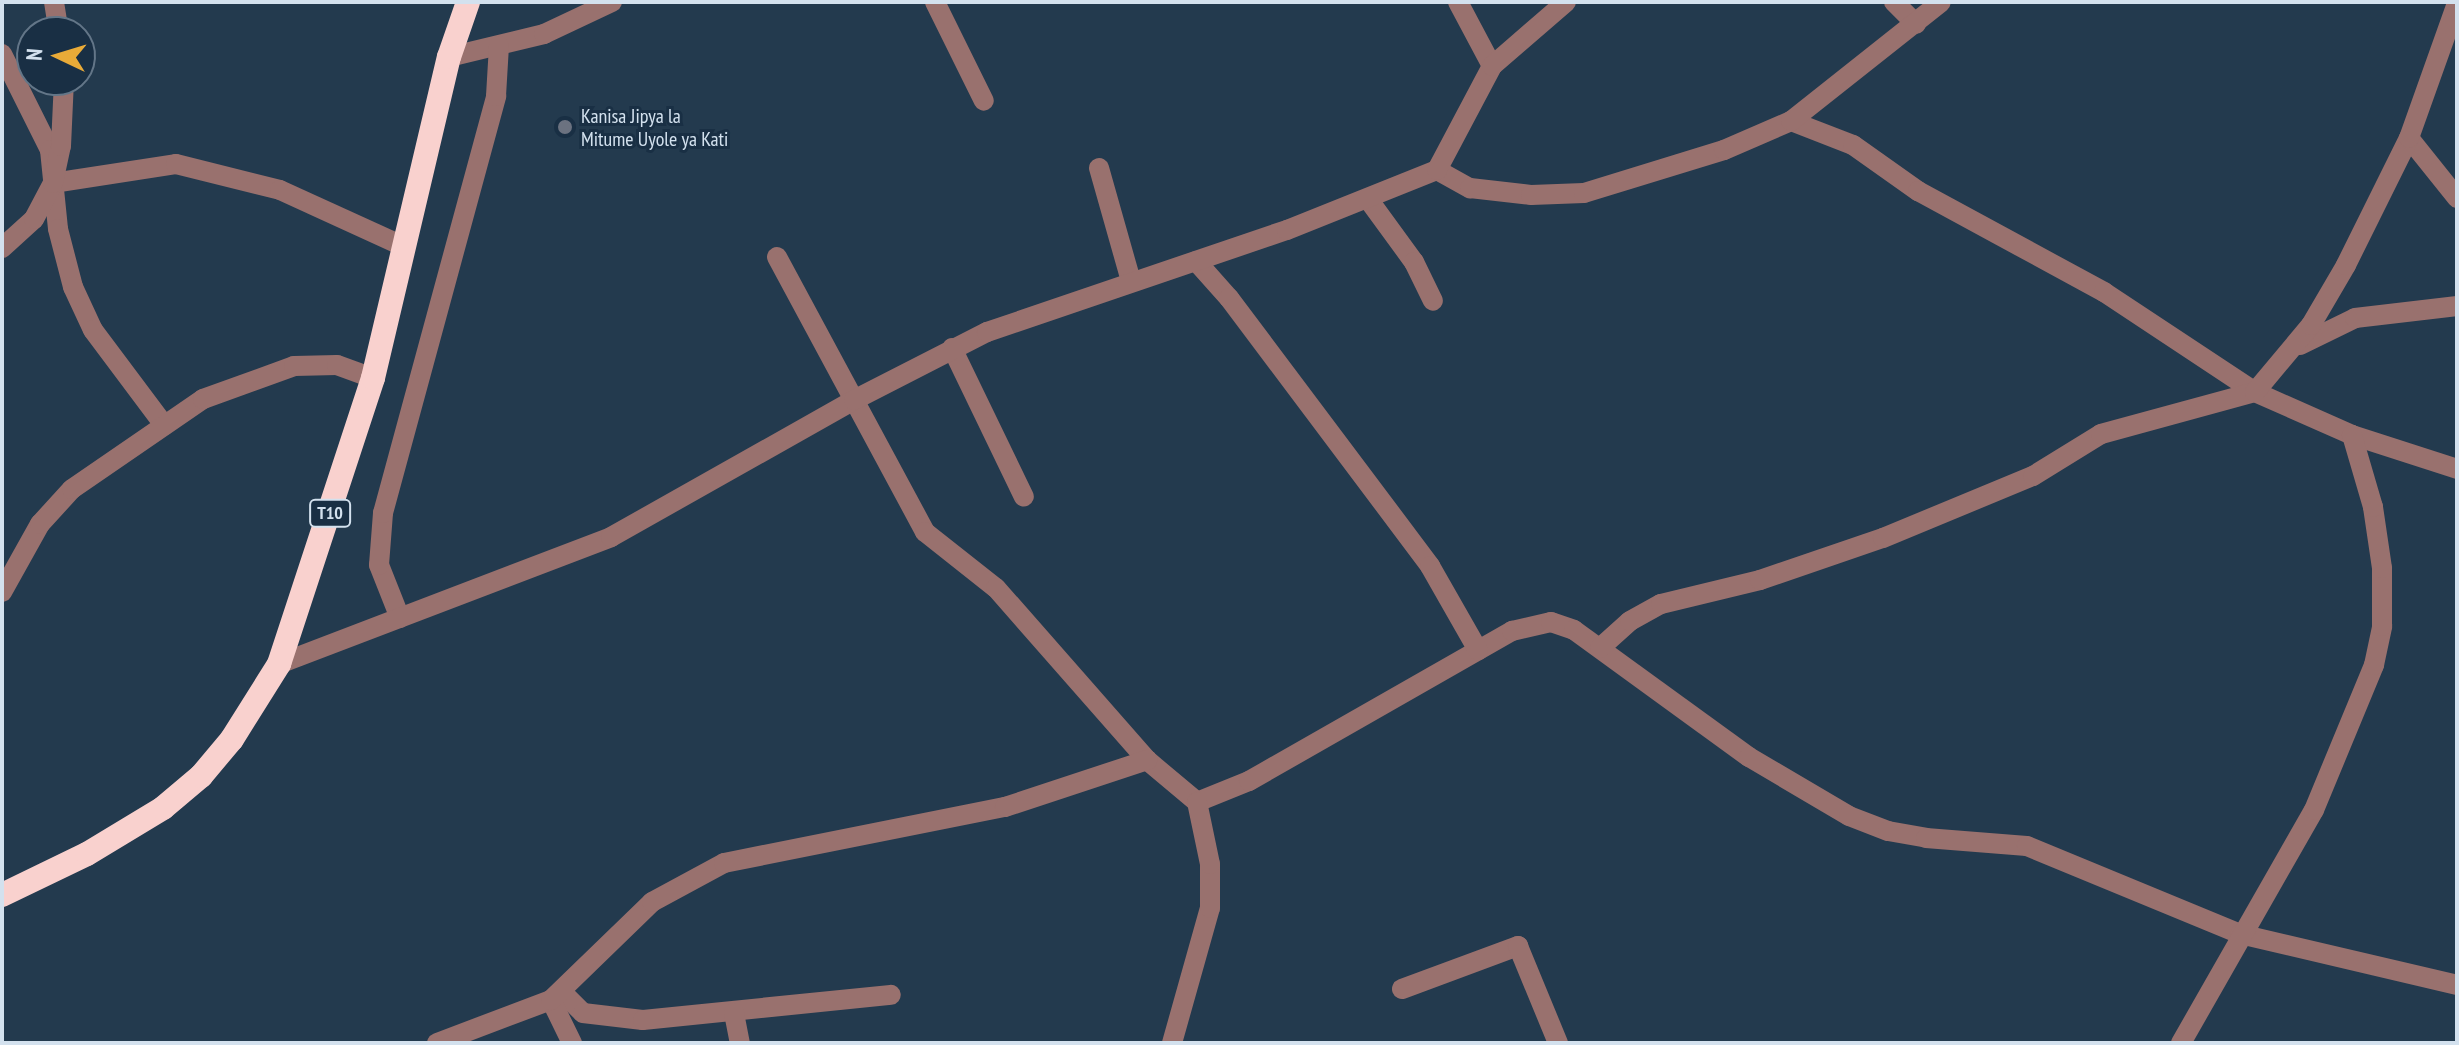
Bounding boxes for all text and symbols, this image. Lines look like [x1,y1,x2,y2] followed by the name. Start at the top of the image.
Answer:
[16,16,96,96] north arrow
[20,48,48,61] text: N
[581,104,729,151] place label: Kanisa Jipya la Mitume Uyole ya Kati
[556,118,574,136] marker: Kanisa Jipya la Mitume Uyole ya Kati
[308,499,352,527] road number: T10

